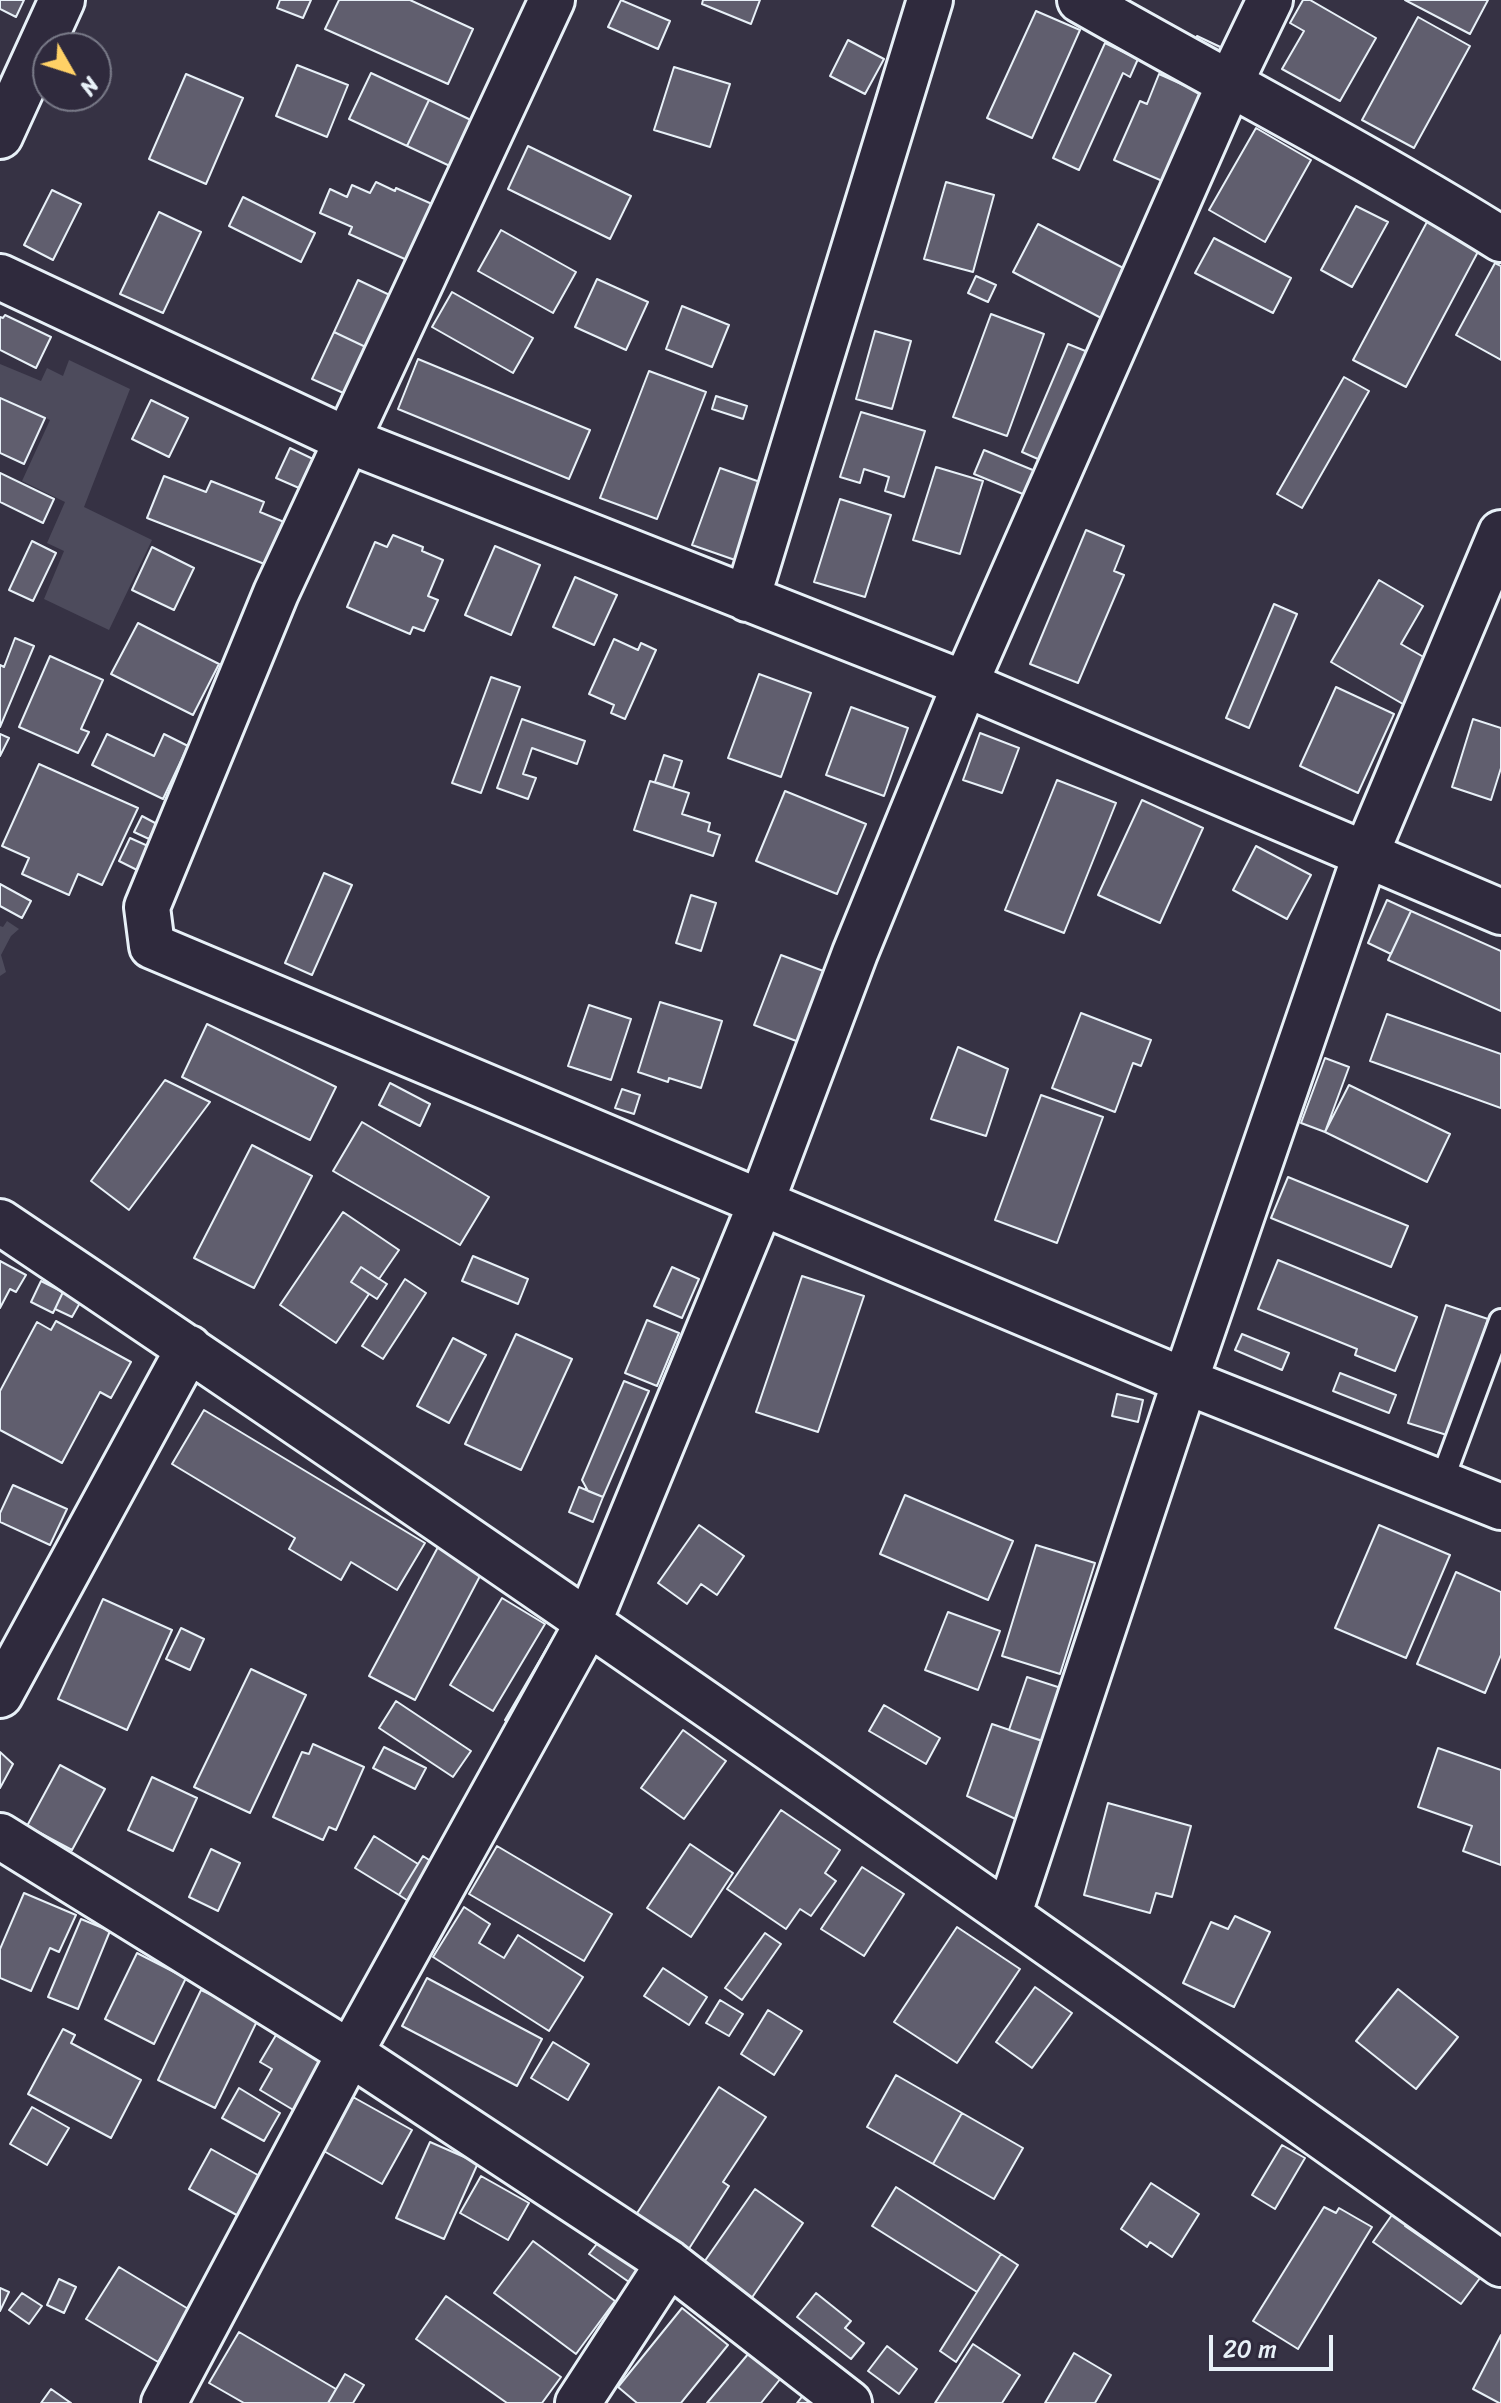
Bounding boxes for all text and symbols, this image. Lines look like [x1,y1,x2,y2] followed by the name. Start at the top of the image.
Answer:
[32,32,112,112] north arrow
[70,68,109,104] text: N
[1213,2319,1337,2369] scale bar
[1223,2328,1277,2370] text: 20 m

